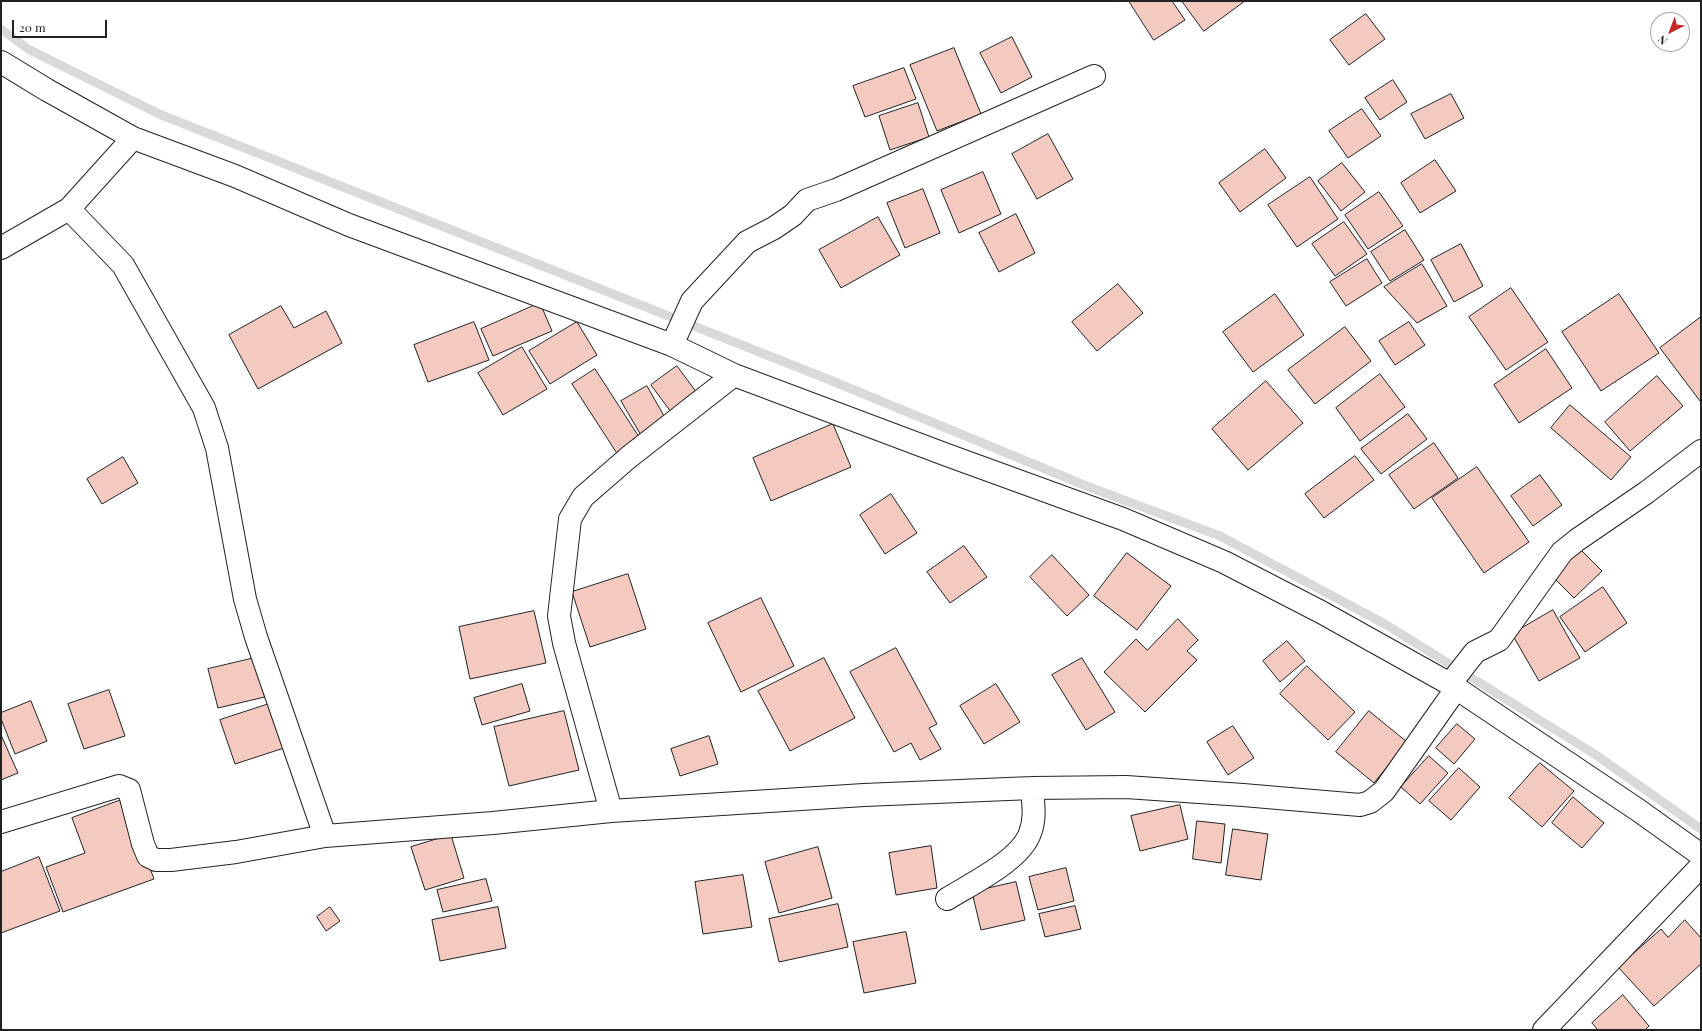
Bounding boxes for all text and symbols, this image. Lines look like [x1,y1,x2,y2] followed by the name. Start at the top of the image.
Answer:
[14,12,109,38] scale bar
[1650,12,1690,52] north arrow
[19,19,46,35] text: 20 m
[1654,32,1670,49] text: N

